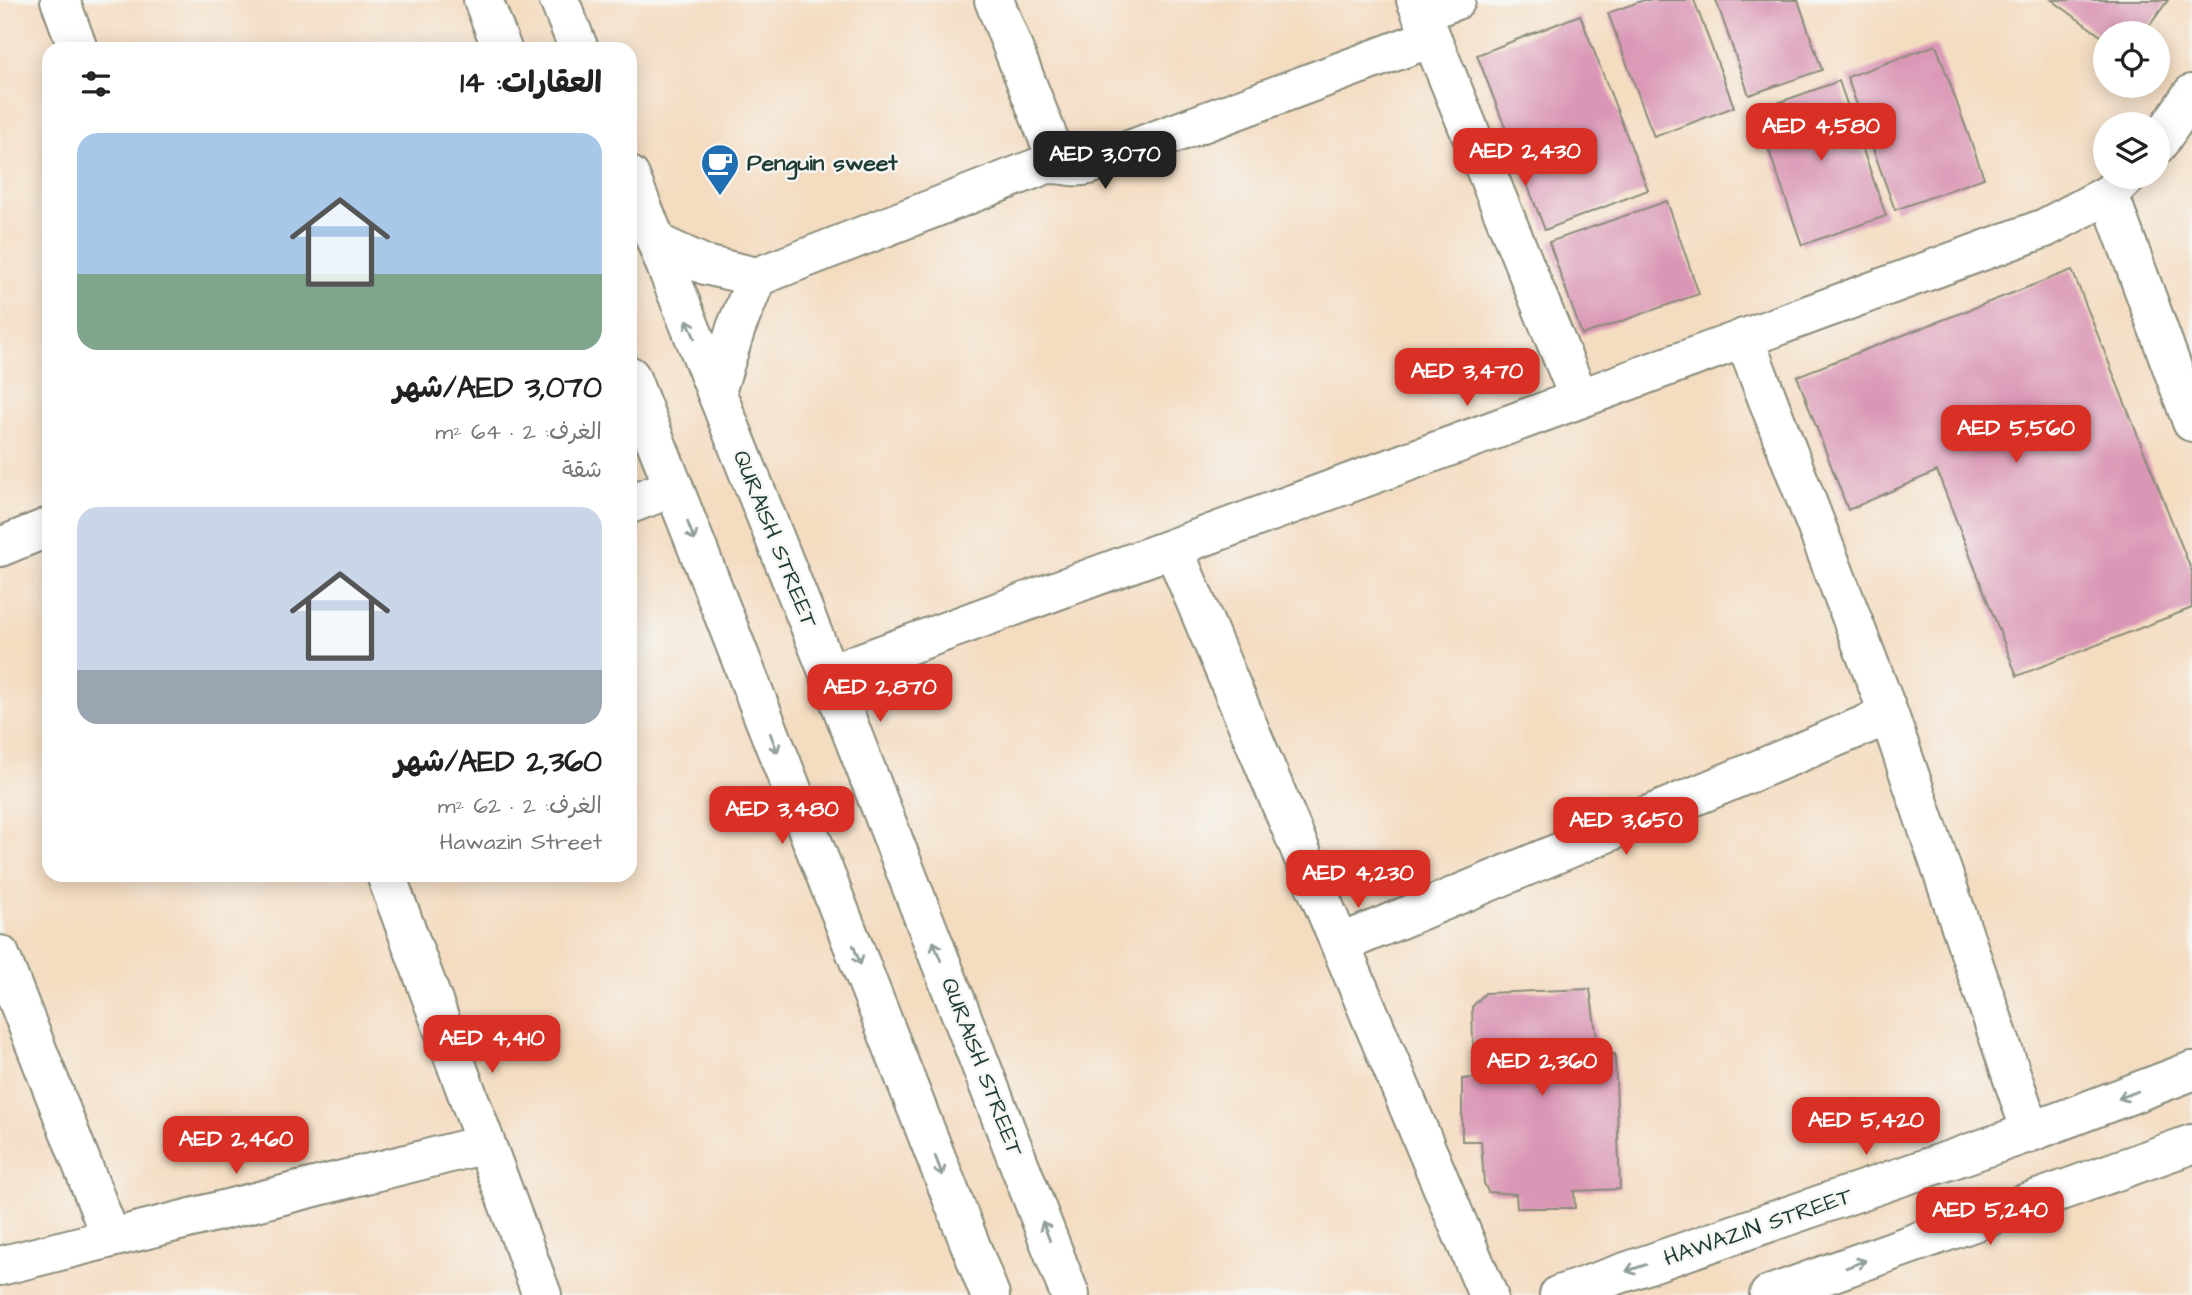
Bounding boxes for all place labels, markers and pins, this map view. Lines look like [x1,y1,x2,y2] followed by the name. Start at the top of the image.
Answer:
[1741,104,1901,163] pin: AED 4,580
[1445,128,1605,188] pin: AED 2,430
[1025,132,1185,191] pin: AED 3,070
[699,142,741,197] cafe icon: Penguin sweet
[747,147,898,180] place label: Penguin sweet
[1387,348,1547,408] pin: AED 3,470
[1936,406,2096,465] pin: AED 5,560
[800,664,960,724] pin: AED 2,870
[702,786,862,846] pin: AED 3,480
[1546,798,1706,857] pin: AED 3,650
[1278,850,1438,910] pin: AED 4,230
[412,1016,572,1075] pin: AED 4,410
[1462,1038,1622,1098] pin: AED 2,360
[1786,1098,1946,1157] pin: AED 5,420
[156,1116,316,1176] pin: AED 2,460
[1910,1188,2070,1247] pin: AED 5,240

